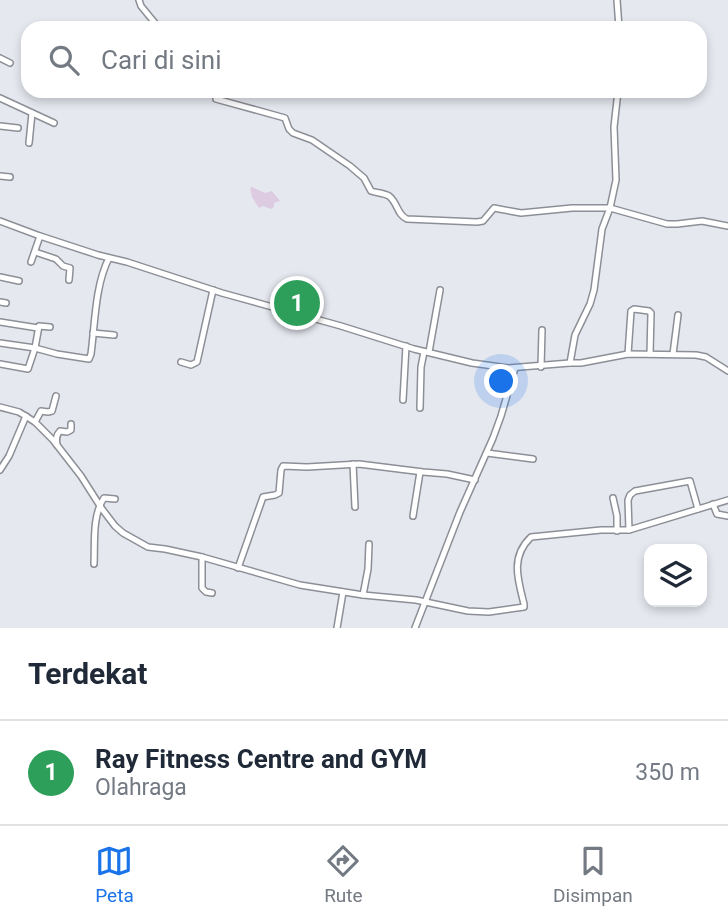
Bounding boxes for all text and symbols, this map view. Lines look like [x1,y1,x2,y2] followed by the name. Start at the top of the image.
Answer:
[21,21,707,98] search box
[45,41,83,79] icon: search
[101,45,222,75] text: Cari di sini
[274,277,320,329] pin: 1
[484,364,518,398] your location
[644,544,707,607] map controls
[644,544,707,607] button: layers
[28,656,147,691] text: Terdekat
[95,744,427,774] text: Ray Fitness Centre and GYM
[44,759,58,786] text: 1
[635,759,700,786] text: 350 m
[95,774,187,801] text: Olahraga
[95,842,134,907] tab: Peta
[324,842,363,907] tab: Rute
[553,842,633,907] tab: Disimpan

